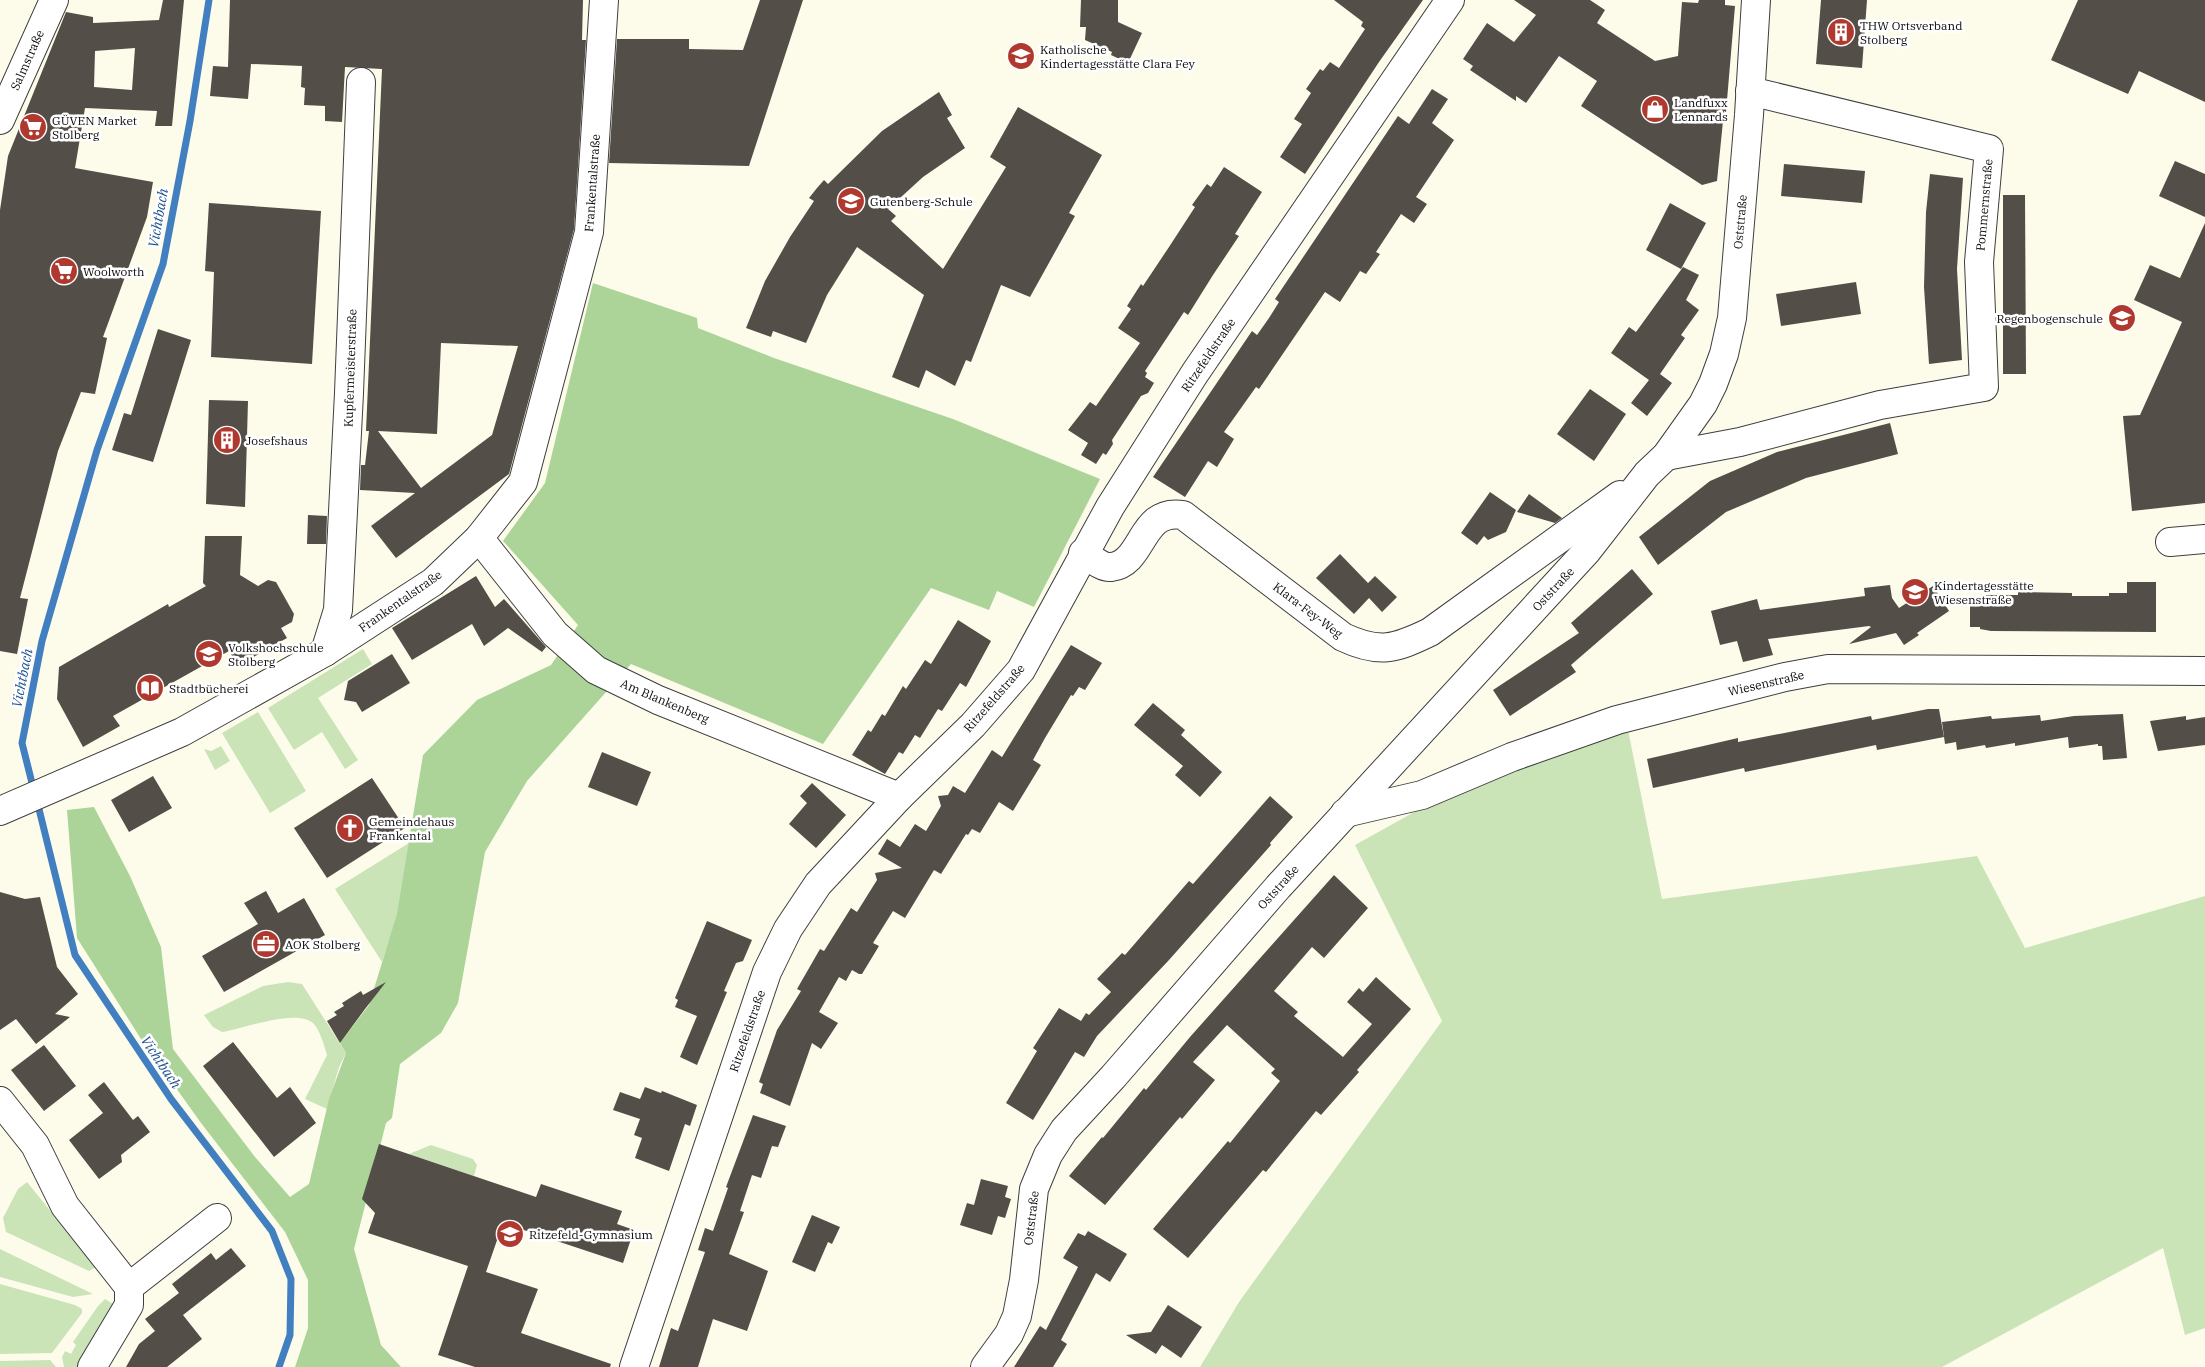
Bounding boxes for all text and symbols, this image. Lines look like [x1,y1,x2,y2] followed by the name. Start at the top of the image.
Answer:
[1826,17,1856,47] building icon: THW Ortsverband Stolberg
[1860,18,1963,47] place label: THW Ortsverband Stolberg
[7,27,47,93] street label: Salmstraße
[1006,41,1036,71] school or university icon: Katholische Kindertagesstätte Clara Fey
[1040,42,1196,71] place label: Katholische Kindertagesstätte Clara Fey
[1640,94,1670,124] shop icon: Landfuxx Lennards
[1674,95,1728,124] place label: Landfuxx Lennards
[18,112,48,142] supermarket icon: GÜVEN Market Stolberg
[52,113,137,142] place label: GÜVEN Market Stolberg
[581,134,603,232] street label: Frankentalstraße
[1973,158,1995,252] street label: Pommernstraße
[836,186,866,216] school or university icon: Gutenberg-Schule
[144,187,172,249] water label: Vichtbach
[870,194,973,209] place label: Gutenberg-Schule
[1730,194,1750,250] street label: Oststraße
[49,256,79,286] supermarket icon: Woolworth
[83,264,145,279] place label: Woolworth
[2107,303,2137,333] school or university icon: Regenbogenschule
[340,309,360,427] street label: Kupfermeisterstraße
[1997,311,2103,326] place label: Regenbogenschule
[1178,315,1238,395] street label: Ritzefeldstraße
[212,425,242,455] building icon: Josefshaus
[246,433,308,448] place label: Josefshaus
[1529,564,1577,614] street label: Oststraße
[356,567,444,635] street label: Frankentalstraße
[1900,577,1930,607] school or university icon: Kindertagesstätte Wiesenstraße
[1934,578,2034,607] place label: Kindertagesstätte Wiesenstraße
[1270,579,1346,641] street label: Klara-Fey-Weg
[194,639,224,669] school or university icon: Volkshochschule Stolberg
[228,640,324,669] place label: Volkshochschule Stolberg
[7,647,37,709] water label: Vichtbach
[960,661,1028,735] street label: Ritzefeldstraße
[1727,667,1805,699] street label: Wiesenstraße
[135,673,165,703] library icon: Stadtbücherei
[618,676,712,727] street label: Am Blankenberg
[169,681,249,696] place label: Stadtbücherei
[335,813,365,843] church icon: Gemeindehaus Frankental
[369,814,455,843] place label: Gemeindehaus Frankental
[1254,862,1302,912] street label: Oststraße
[251,929,281,959] office icon: AOK Stolberg
[285,937,360,952] place label: AOK Stolberg
[726,988,768,1074] street label: Ritzefeldstraße
[137,1032,185,1092] water label: Vichtbach
[1020,1190,1042,1246] street label: Oststraße
[495,1219,525,1249] school or university icon: Ritzefeld-Gymnasium
[529,1227,654,1242] place label: Ritzefeld-Gymnasium

